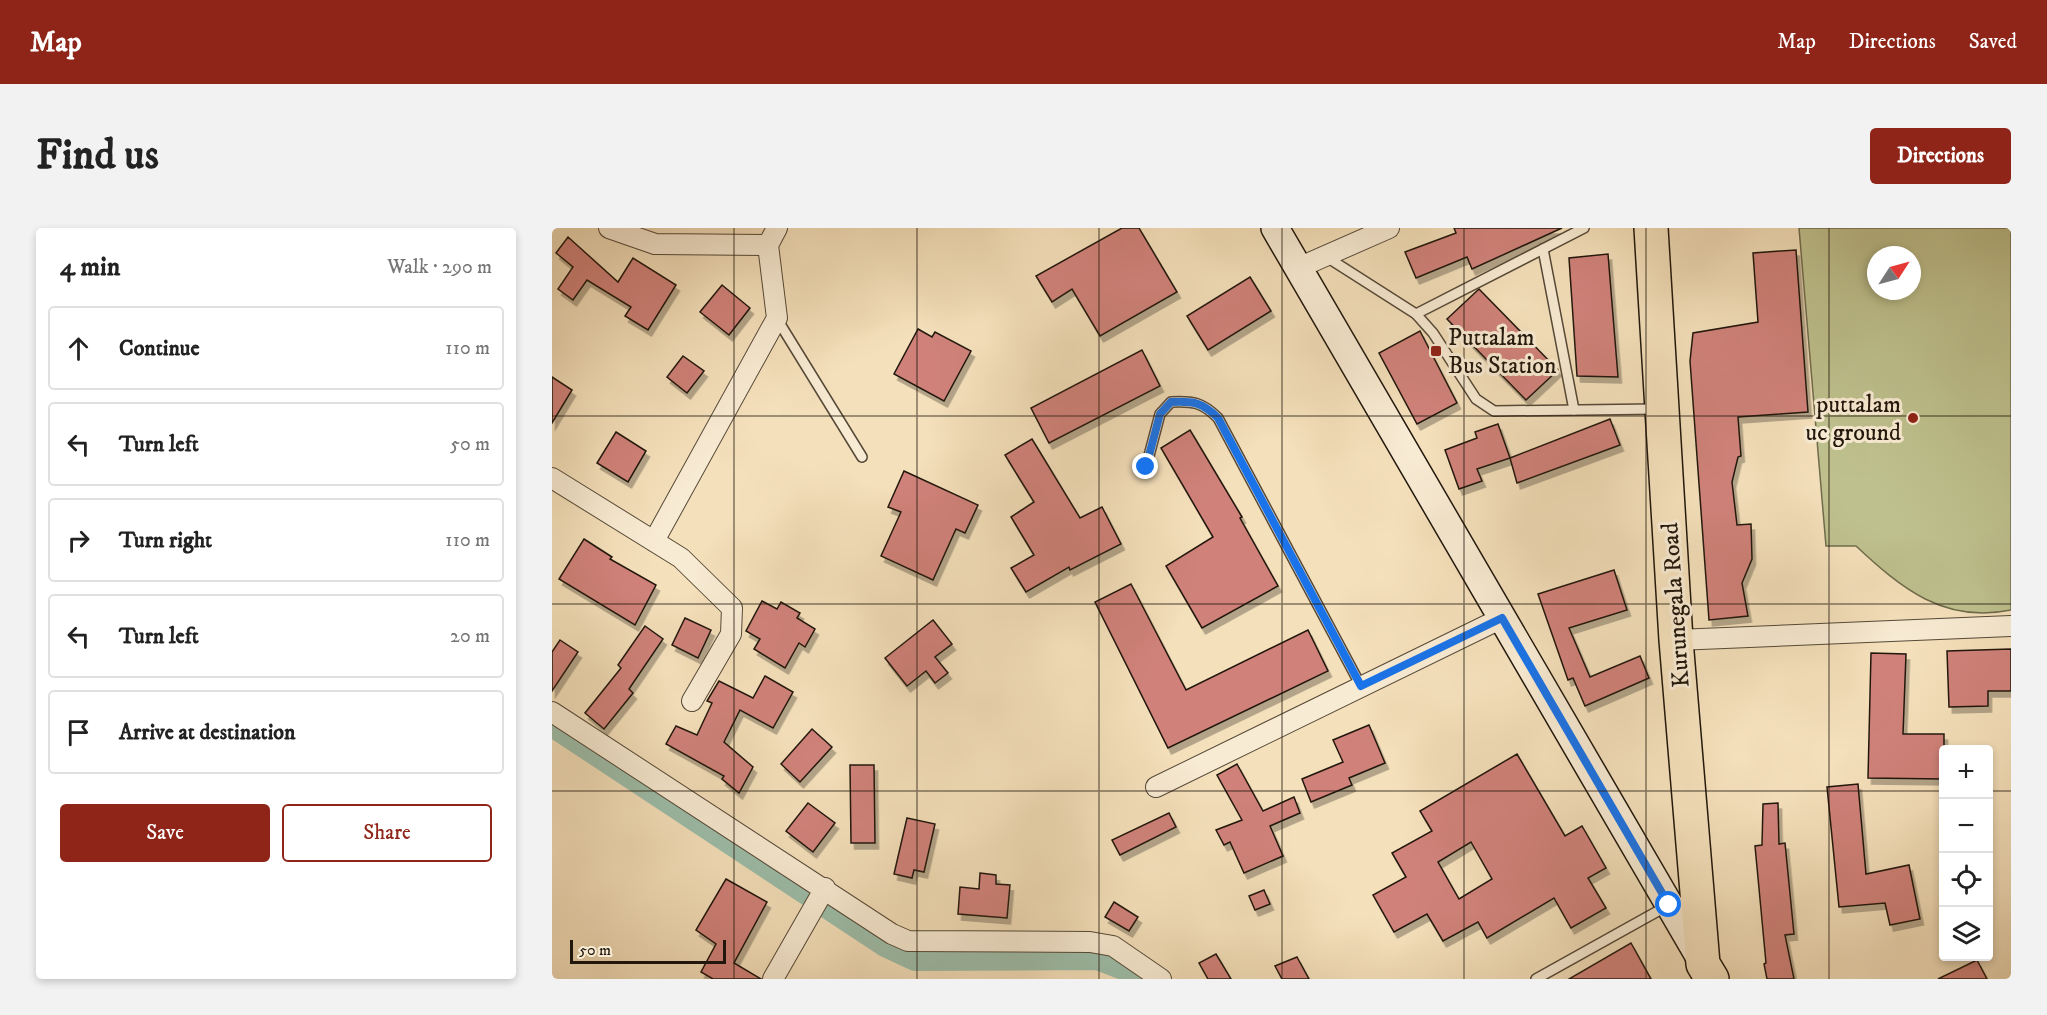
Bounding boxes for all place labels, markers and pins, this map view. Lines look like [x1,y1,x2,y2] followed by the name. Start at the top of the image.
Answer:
[1448,323,1557,381] place label: Puttalam Bus Station
[1429,344,1443,358] marker: Puttalam Bus Station
[1806,390,1901,448] place label: puttalam uc ground
[1906,411,1920,425] marker: puttalam uc ground

